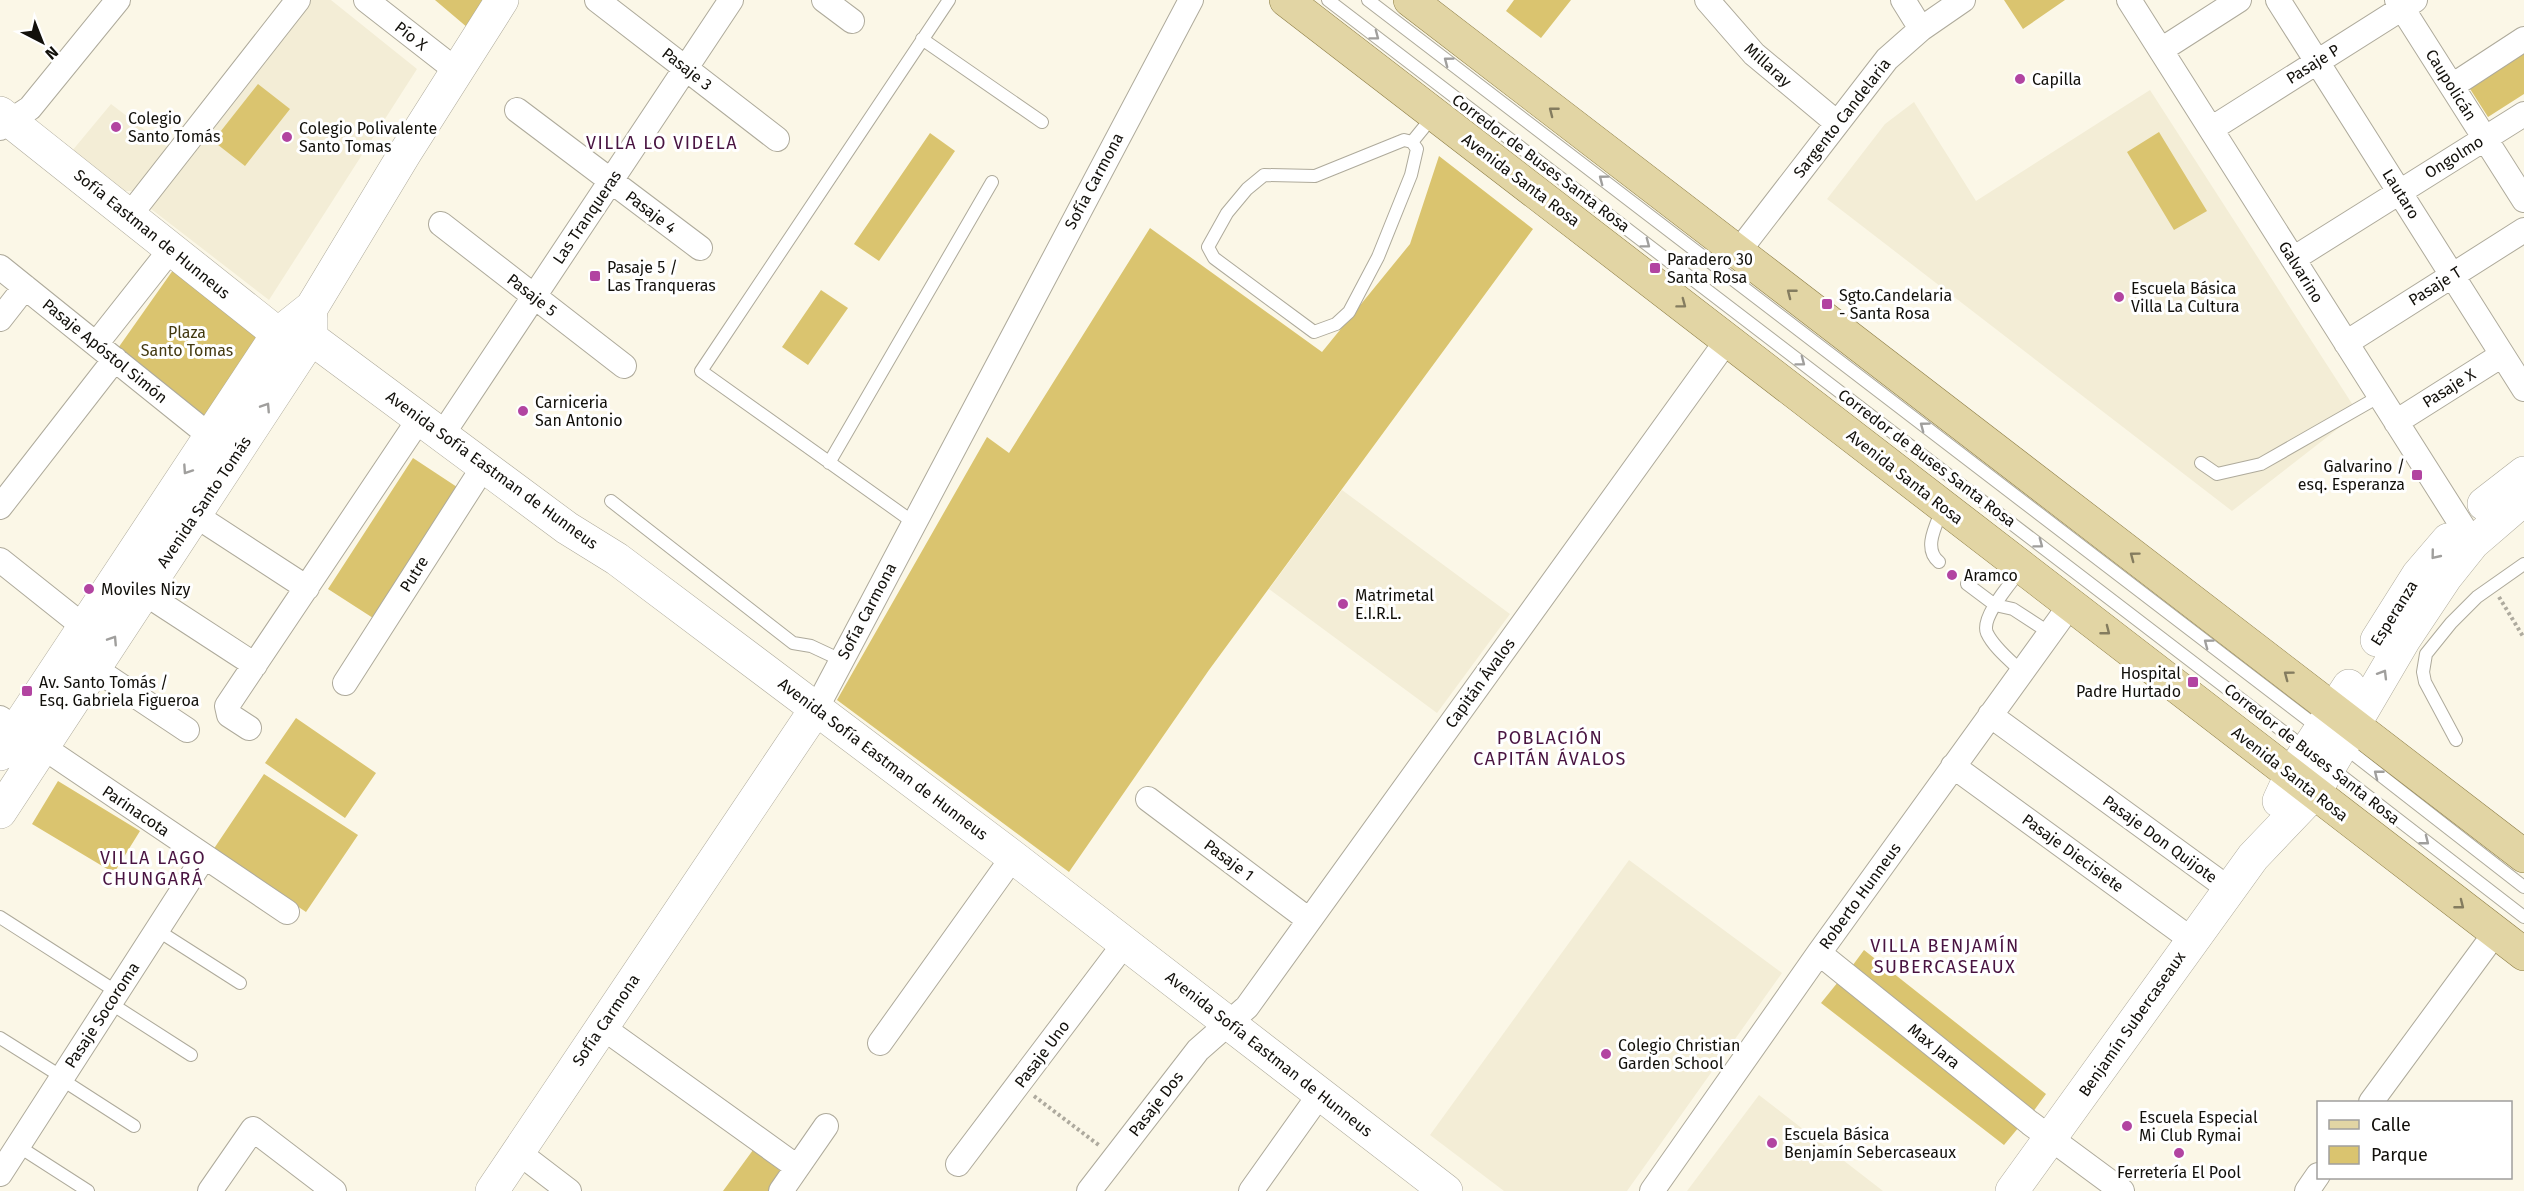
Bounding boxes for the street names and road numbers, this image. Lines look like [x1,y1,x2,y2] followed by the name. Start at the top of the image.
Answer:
[391,17,431,55] street label: Pío X
[1740,39,1796,91] street label: Millaray
[2283,40,2343,88] street label: Pasaje P
[658,44,716,94] street label: Pasaje 3
[2422,46,2480,124] street label: Caupolicán
[1789,54,1895,182] street label: Sargento Candelaria
[1448,90,1634,236] street label: Corredor de Buses Santa Rosa
[1061,129,1127,233] street label: Sofía Carmona
[1458,130,1584,230] street label: Avenida Santa Rosa
[2421,132,2487,182] street label: Ongolmo
[70,165,234,303] street label: Sofía Eastman de Hunneus
[2378,166,2424,222] street label: Lautaro
[549,167,625,267] street label: Las Tranqueras
[622,187,681,238] street label: Pasaje 4
[2275,238,2327,306] street label: Galvarino
[2405,262,2465,310] street label: Pasaje T
[503,270,561,320] street label: Pasaje 5
[39,295,171,407] street label: Pasaje Apóstol Simón
[2419,364,2479,412] street label: Pasaje X
[1834,385,2020,531] street label: Corredor de Buses Santa Rosa
[382,387,602,553] street label: Avenida Sofía Eastman de Hunneus
[1843,426,1967,528] street label: Avenida Santa Rosa
[153,433,255,571] street label: Avenida Santo Tomás
[396,553,432,595] street label: Putre
[834,559,900,663] street label: Sofía Carmona
[2367,577,2421,649] street label: Esperanza
[1440,634,1519,732] street label: Capitán Ávalos
[775,674,991,844] street label: Avenida Sofía Eastman de Hunneus
[2220,680,2404,828] street label: Corredor de Buses Santa Rosa
[2228,723,2352,825] street label: Avenida Santa Rosa
[99,782,173,840] street label: Parinacota
[2099,791,2221,887] street label: Pasaje Don Quijote
[2019,810,2127,896] street label: Pasaje Diecisiete
[1200,835,1258,885] street label: Pasaje 1
[1815,839,1905,953] street label: Roberto Hunneus
[2075,948,2189,1100] street label: Benjamín Subercaseaux
[61,958,143,1072] street label: Pasaje Socoroma
[1162,967,1376,1141] street label: Avenida Sofía Eastman de Hunneus
[568,970,644,1070] street label: Sofía Carmona
[1010,1017,1074,1091] street label: Pasaje Uno
[1904,1019,1964,1073] street label: Max Jara
[1125,1068,1187,1140] street label: Pasaje Dos

